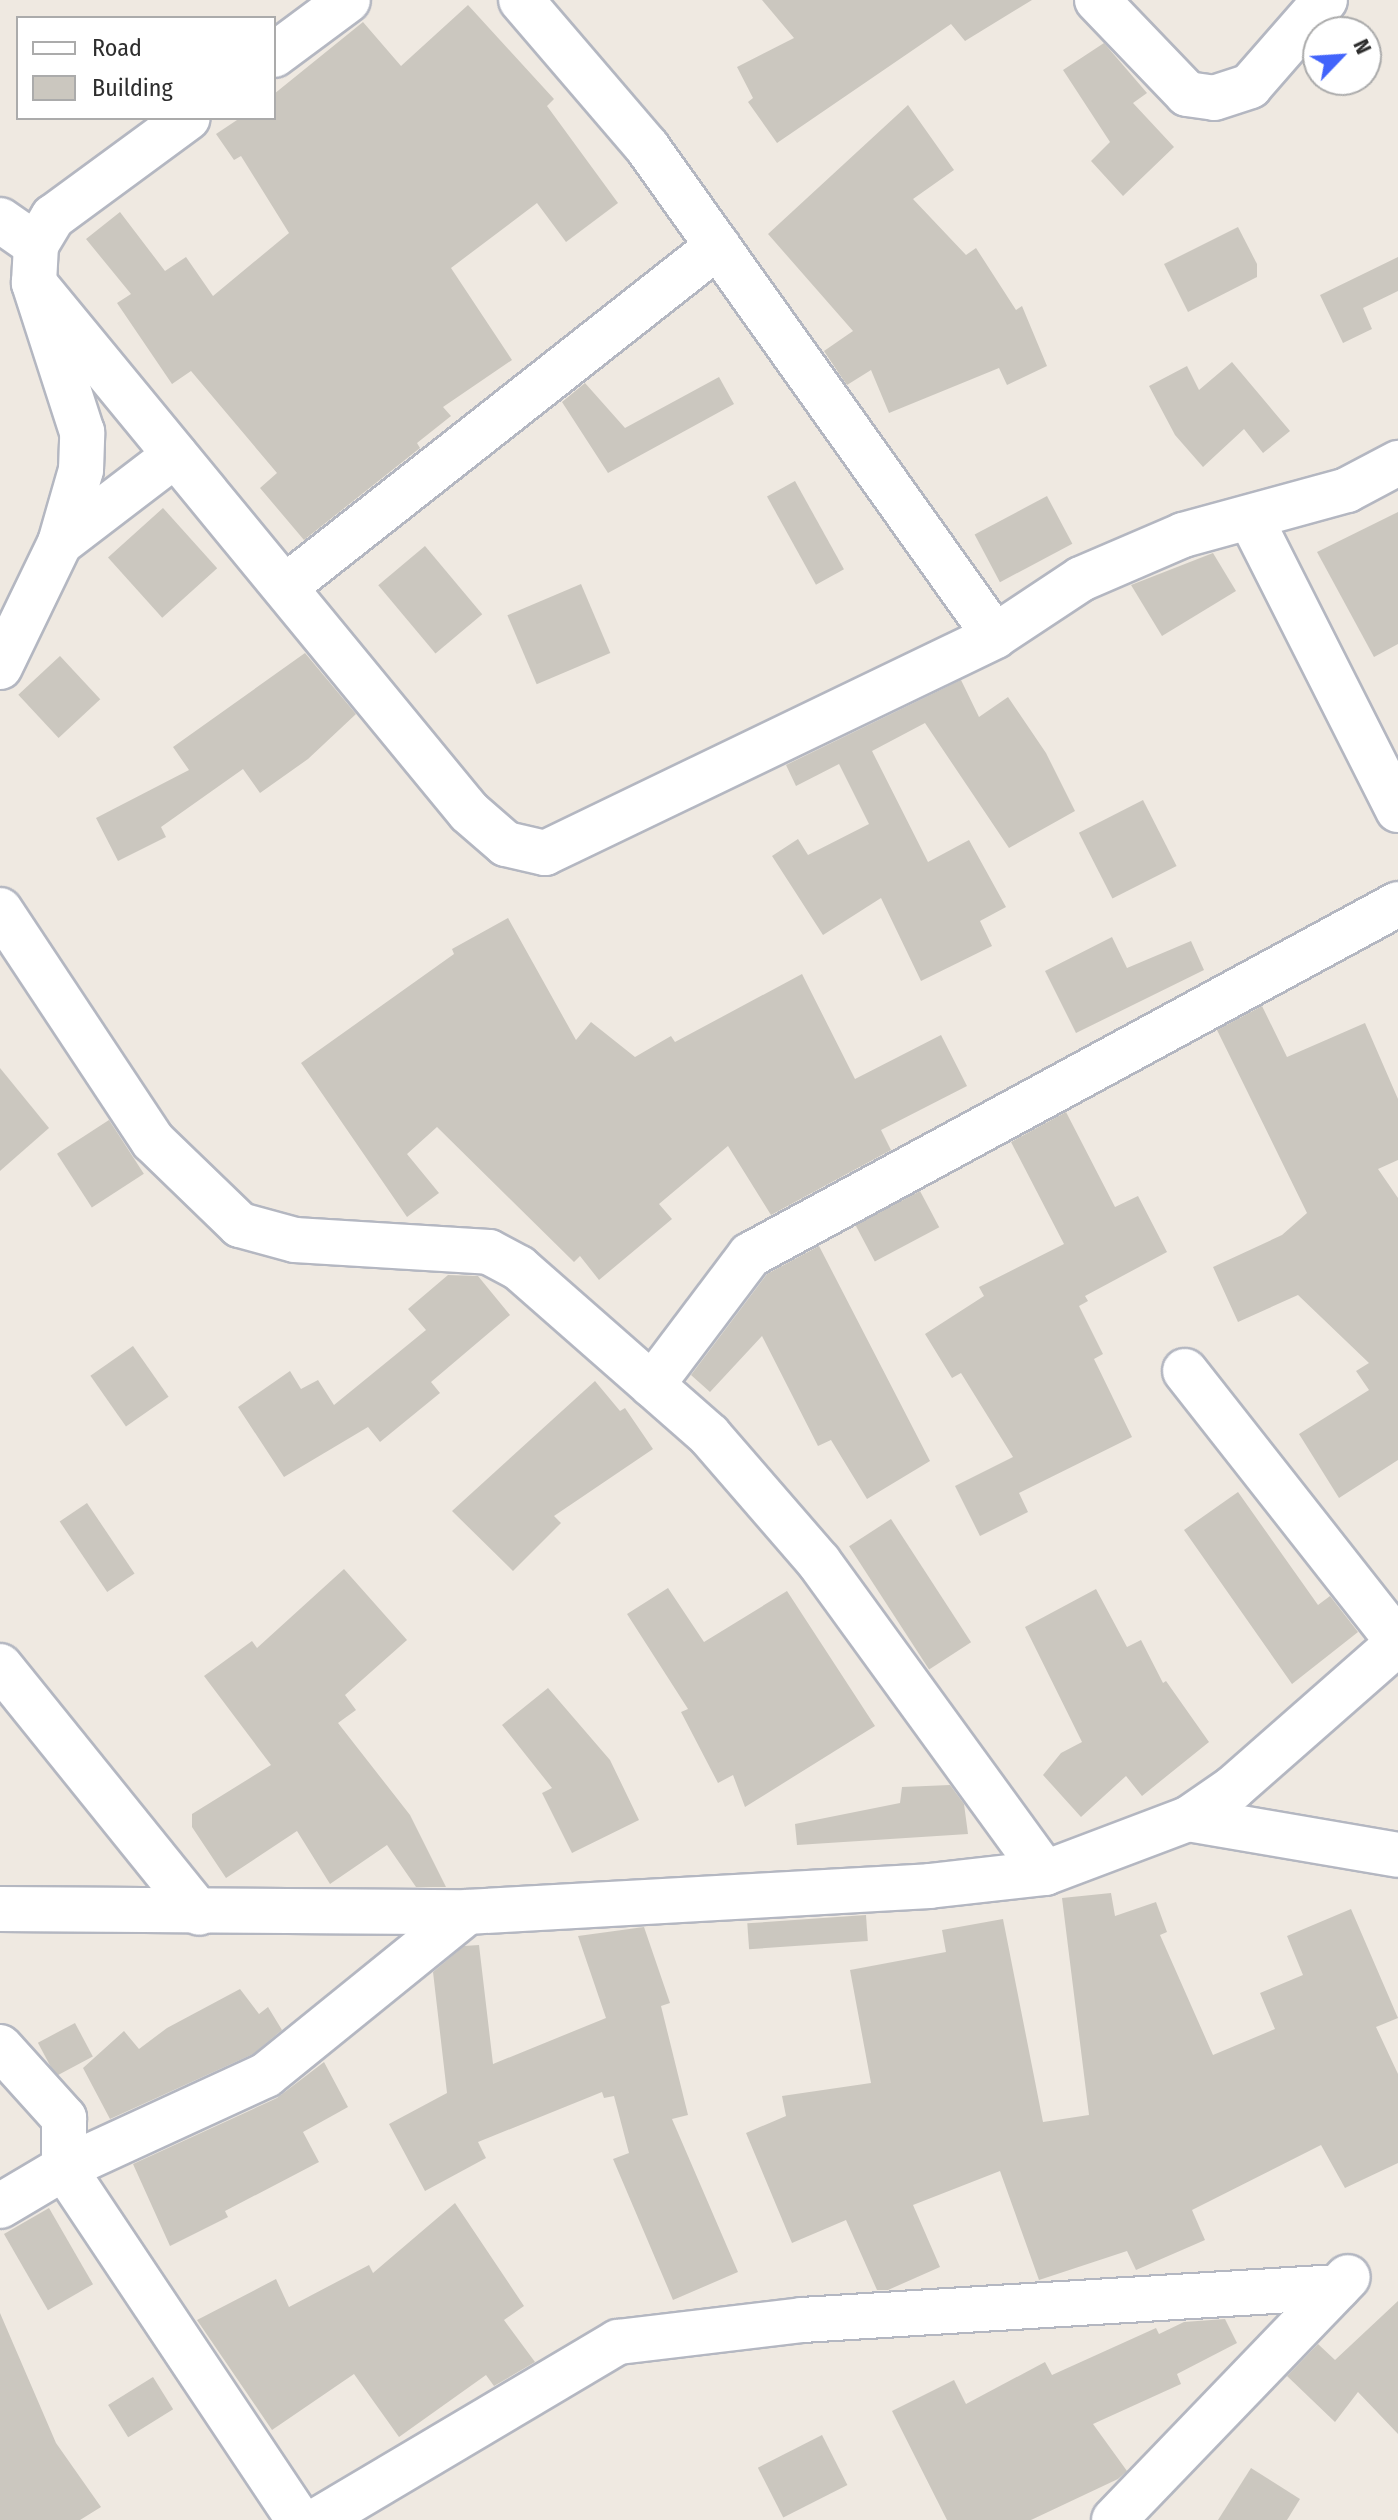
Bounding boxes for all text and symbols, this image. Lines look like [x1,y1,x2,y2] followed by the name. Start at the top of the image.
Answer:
[16,16,276,120] legend
[1302,16,1382,96] north arrow
[92,34,142,62] text: Road
[1347,35,1377,58] text: N
[92,74,173,102] text: Building

